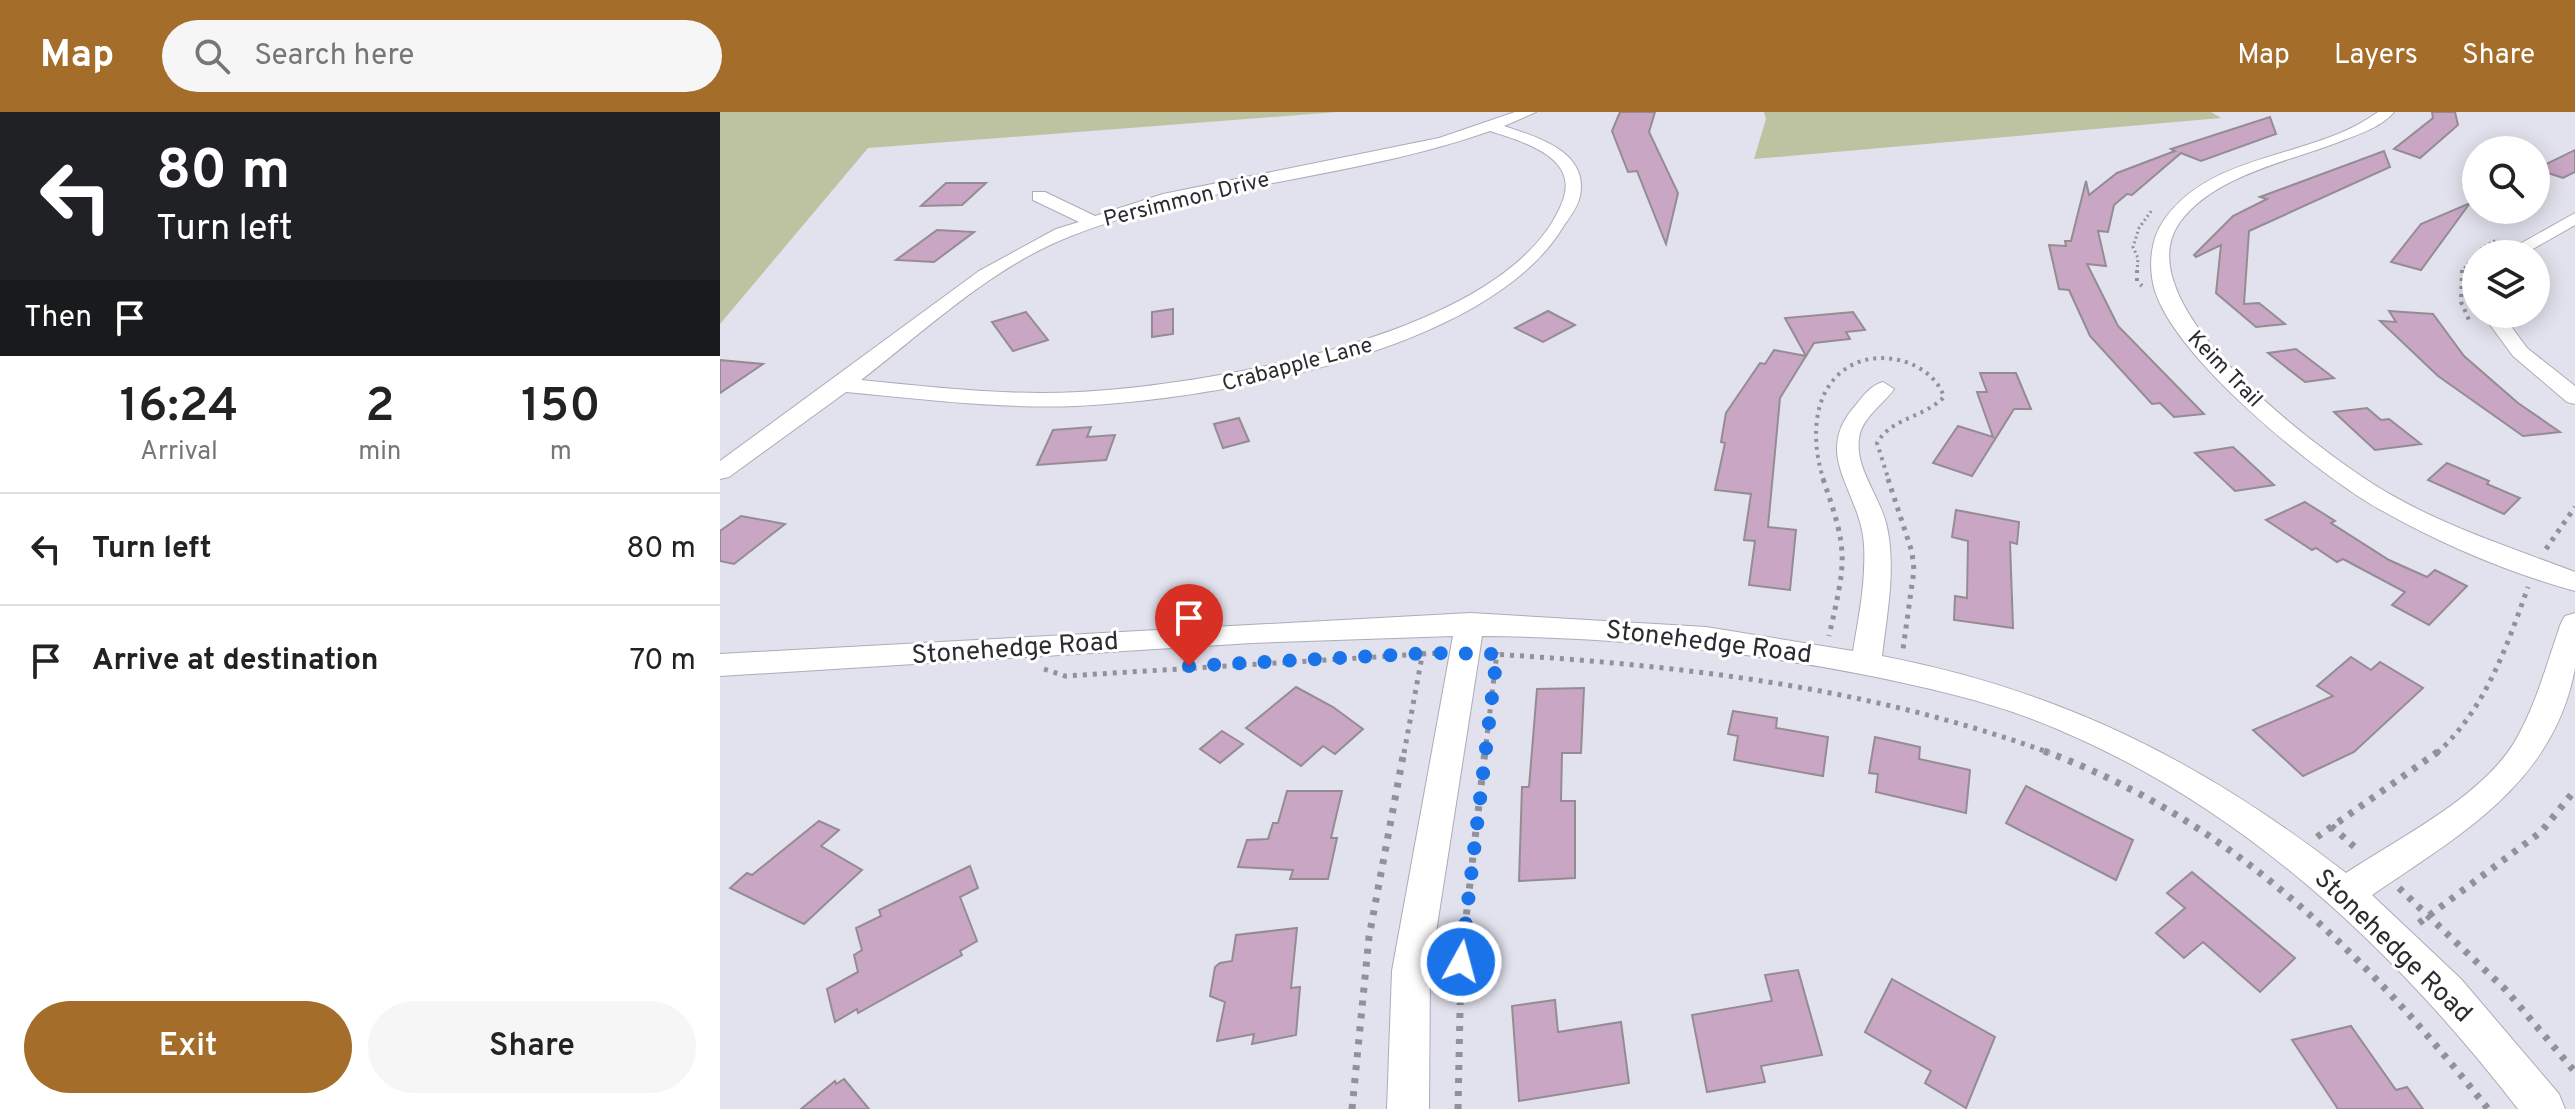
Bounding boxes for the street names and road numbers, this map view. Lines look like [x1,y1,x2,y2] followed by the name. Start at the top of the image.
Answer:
[1101,167,1272,234] street label: Persimmon Drive
[2181,326,2267,414] street label: Keim Trail
[1219,332,1376,398] street label: Crabapple Lane
[1604,614,1814,672] street label: Stonehedge Road
[911,626,1120,673] street label: Stonehedge Road
[2306,863,2478,1031] street label: Stonehedge Road

